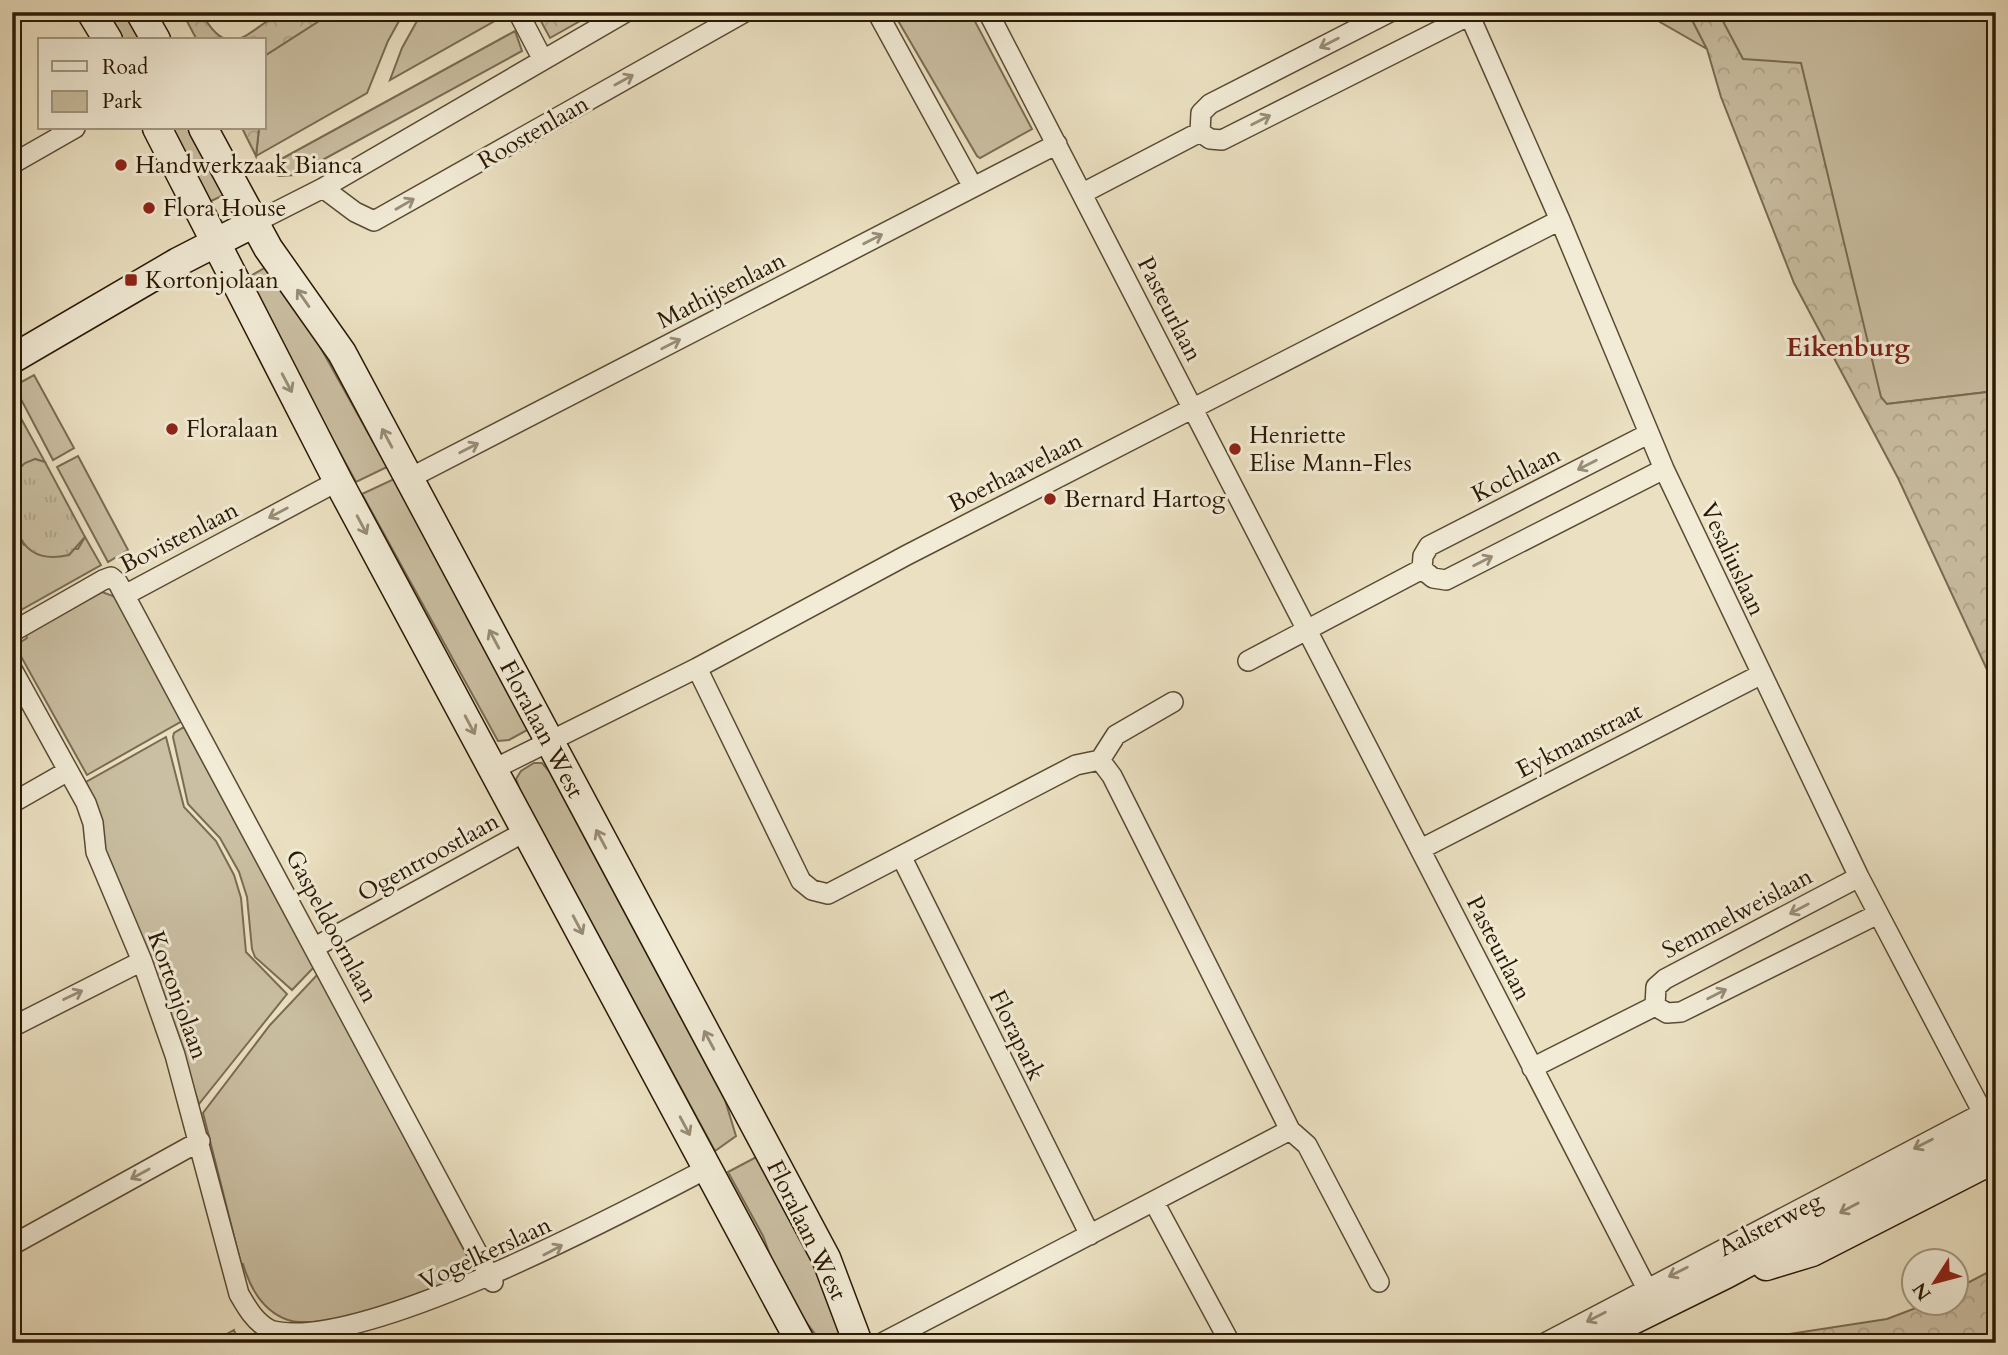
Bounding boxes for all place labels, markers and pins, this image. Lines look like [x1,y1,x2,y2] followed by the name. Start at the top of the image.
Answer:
[135,149,363,182] place label: Handwerkzaak Bianca
[113,157,129,173] marker: Handwerkzaak Bianca
[163,192,286,225] place label: Flora House
[141,200,157,216] marker: Flora House
[145,264,279,297] place label: Kortonjolaan
[123,272,139,288] marker: Kortonjolaan
[186,413,279,446] place label: Floralaan
[1249,419,1412,480] place label: Henriette Elise Mann-Fles
[164,421,180,437] marker: Floralaan
[1227,441,1243,457] marker: Henriette Elise Mann-Fles
[1064,483,1226,516] place label: Bernard Hartog
[1042,491,1058,507] marker: Bernard Hartog

